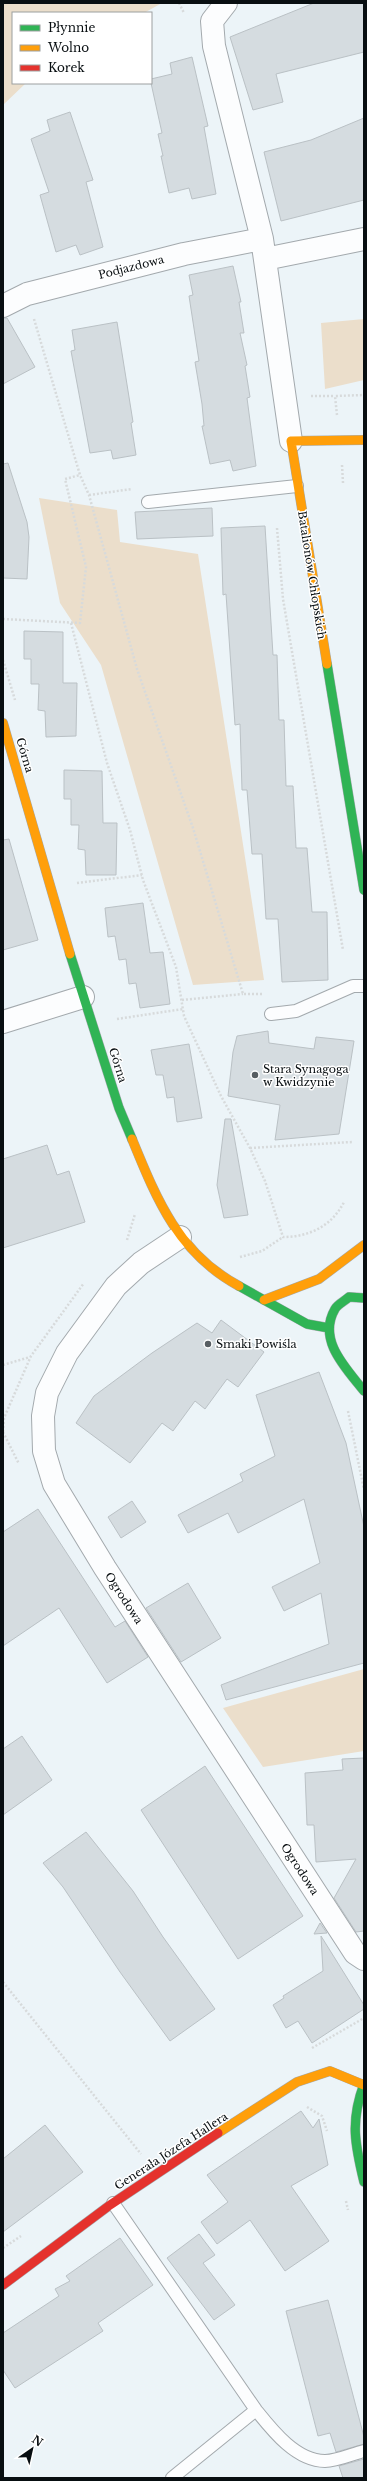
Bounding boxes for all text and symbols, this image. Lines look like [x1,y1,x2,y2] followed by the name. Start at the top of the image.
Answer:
[12,12,152,84] legend
[48,20,95,35] text: Płynnie
[47,40,89,55] text: Wolno
[48,60,85,75] text: Korek
[97,252,166,282] street label: Podjazdowa
[295,510,329,641] street label: Batalionów Chłopskich
[13,736,37,775] street label: Górna
[106,1046,130,1085] street label: Górna
[263,1062,350,1089] place label: Stara Synagoga w Kwidzynie
[250,1070,260,1080] marker: Stara Synagoga w Kwidzynie
[216,1337,298,1351] place label: Smaki Powiśla
[203,1339,213,1349] marker: Smaki Powiśla
[102,1569,146,1627] street label: Ogrodowa
[278,1840,322,1898] street label: Ogrodowa
[112,2109,231,2193] street label: Generała Józefa Hallera
[12,2429,52,2469] north arrow
[29,2432,46,2450] text: N

